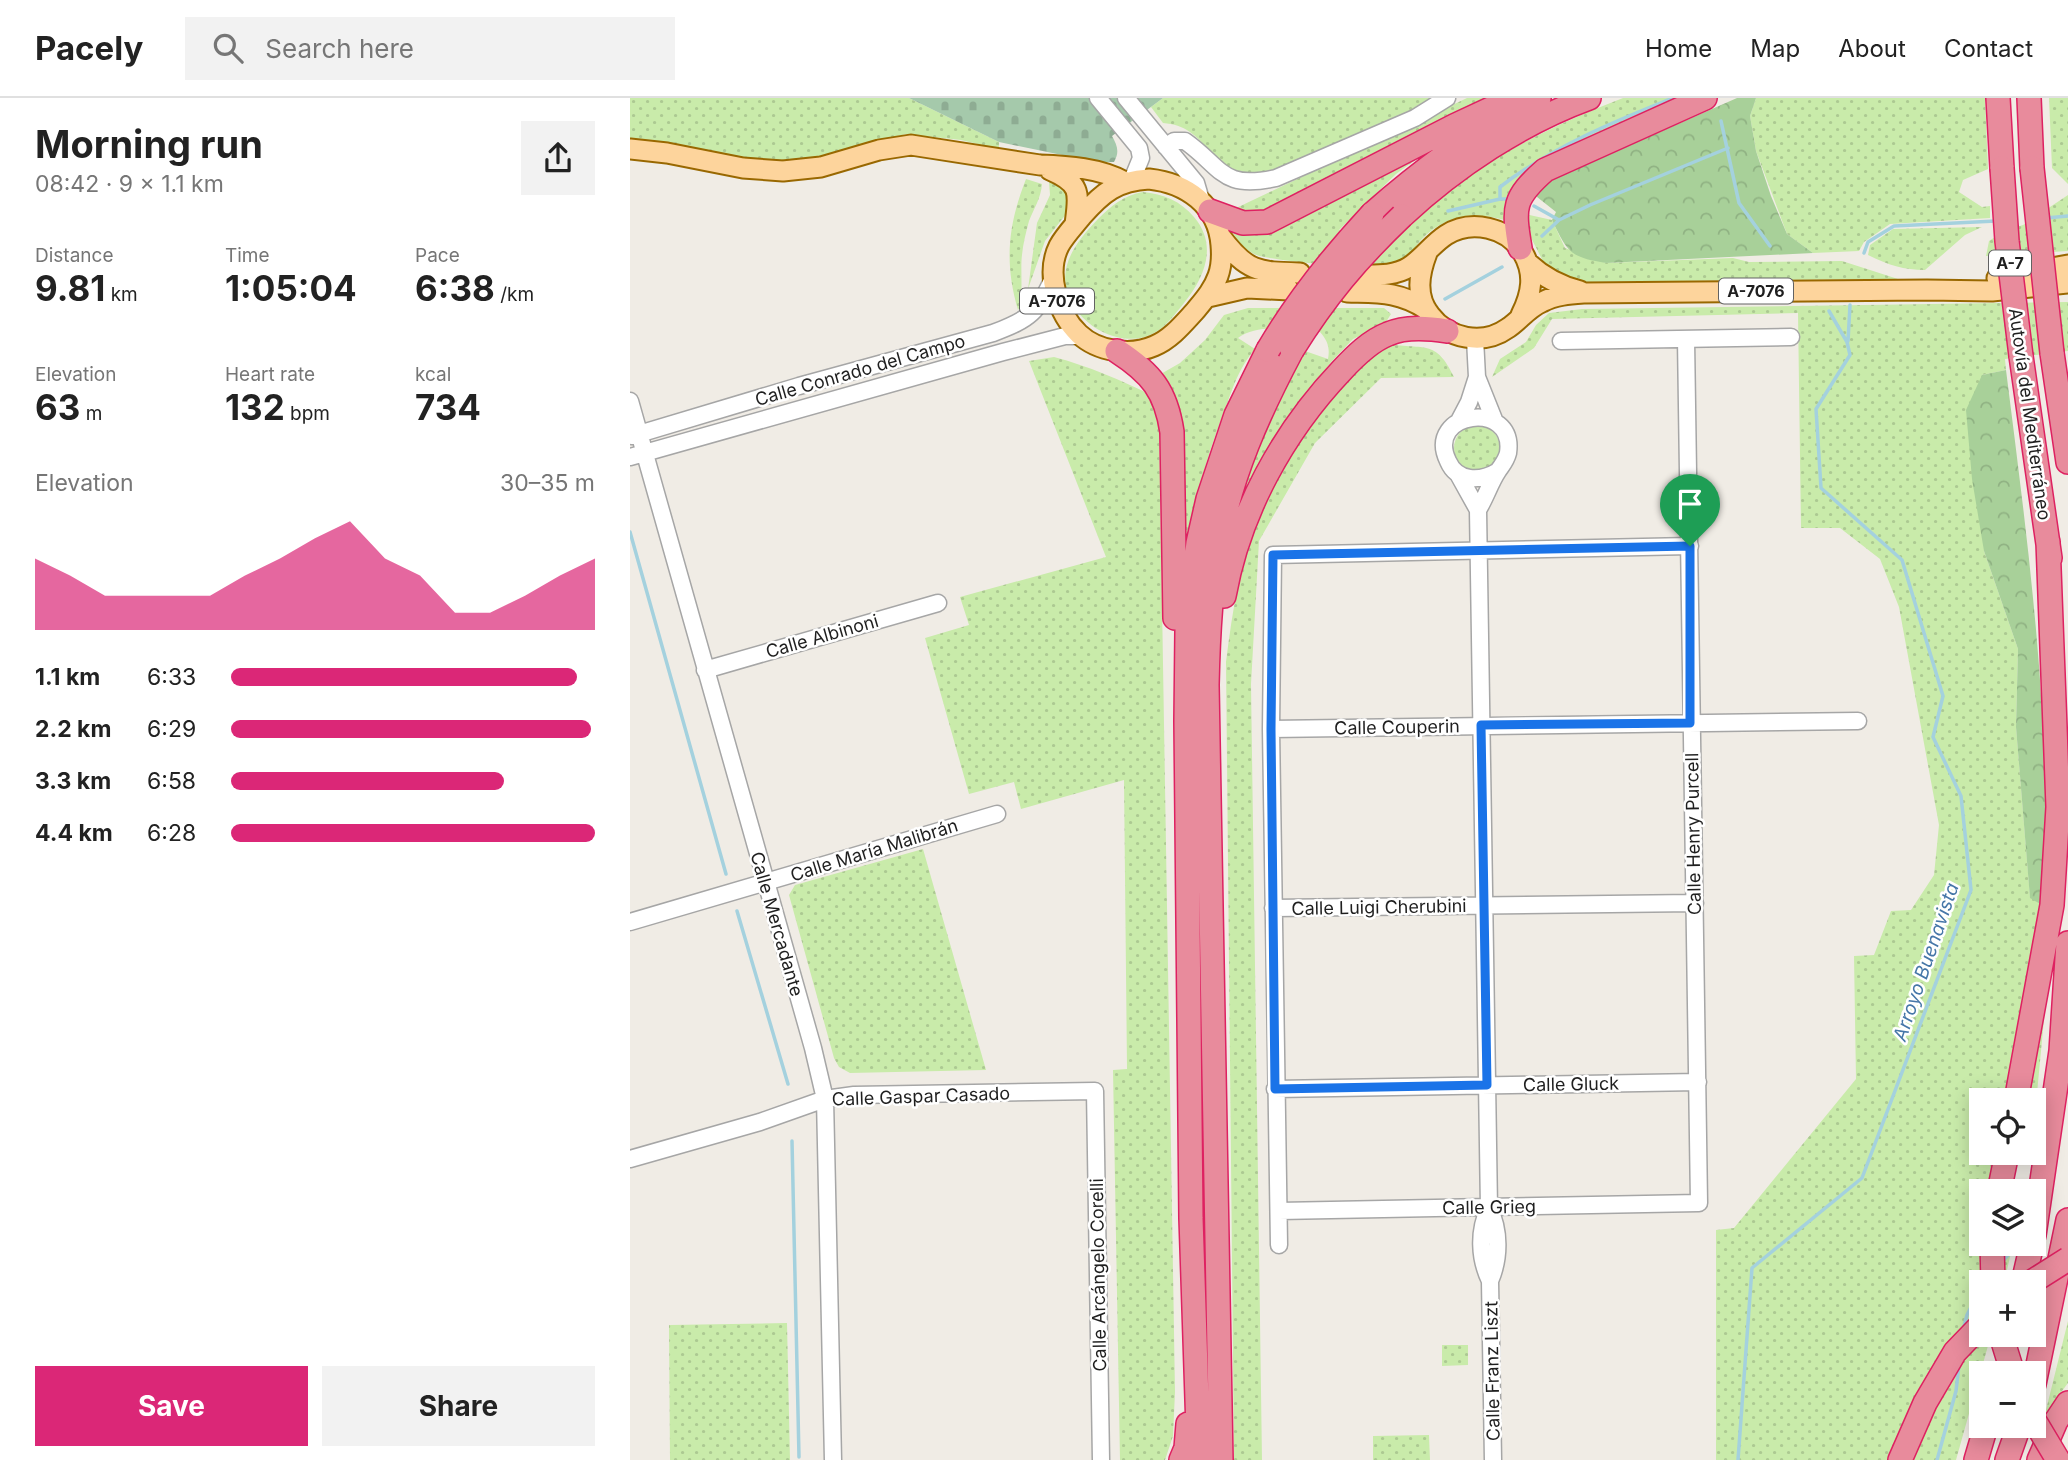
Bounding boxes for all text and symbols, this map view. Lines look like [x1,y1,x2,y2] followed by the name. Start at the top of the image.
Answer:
[185,17,675,80] search box
[35,28,143,68] text: Pacely
[209,29,247,67] icon: search
[265,33,414,64] text: Search here
[1645,34,1712,63] text: Home
[1750,34,1800,63] text: Map
[1838,34,1906,63] text: About
[1944,34,2033,63] text: Contact
[35,121,263,167] text: Morning run
[521,121,595,195] button: share
[35,170,224,198] text: 08:42 · 9 × 1.1 km
[35,244,113,267] text: Distance
[225,244,270,267] text: Time
[415,244,460,267] text: Pace
[1989,251,2031,276] road number: A-7
[35,267,105,309] text: 9.81
[225,267,357,309] text: 1:05:04
[415,267,495,309] text: 6:38
[1719,279,1793,304] road number: A-7076
[105,283,138,306] text: km
[495,283,534,306] text: /km
[1020,288,1094,314] road number: A-7076
[2005,307,2055,521] street label: Autovía del Mediterráneo
[752,330,968,410] street label: Calle Conrado del Campo
[35,363,116,386] text: Elevation
[225,363,315,386] text: Heart rate
[415,363,451,386] text: kcal
[35,386,80,428] text: 63
[225,386,285,428] text: 132
[415,386,481,428] text: 734
[80,402,102,425] text: m
[285,402,330,425] text: bpm
[35,469,134,497] text: Elevation
[500,469,595,497] text: 30–35 m
[1660,474,1720,546] pin
[1671,485,1709,523] icon: arrive
[763,610,881,662] street label: Calle Albinoni
[35,663,100,691] text: 1.1 km
[147,663,196,691] text: 6:33
[35,715,111,743] text: 2.2 km
[147,715,196,743] text: 6:29
[1334,715,1460,739] street label: Calle Couperin
[1681,753,1705,915] street label: Calle Henry Purcell
[35,767,111,795] text: 3.3 km
[147,767,196,795] text: 6:58
[788,815,960,885] street label: Calle María Malibrán
[35,819,113,847] text: 4.4 km
[147,819,196,847] text: 6:28
[746,849,808,999] street label: Calle Mercadante
[1888,880,1964,1045] water label: Arroyo Buenavista
[1291,895,1467,919] street label: Calle Luigi Cherubini
[1523,1073,1619,1095] street label: Calle Gluck
[831,1082,1011,1110] street label: Calle Gaspar Casado
[1969,1088,2046,1438] map controls
[1969,1088,2046,1165] button: locate
[1086,1178,1110,1372] street label: Calle Arcángelo Corelli
[1969,1179,2046,1256] button: layers
[1442,1196,1536,1218] street label: Calle Grieg
[1969,1270,2046,1347] button: +
[1480,1301,1504,1441] street label: Calle Franz Liszt
[1969,1361,2046,1438] button: −
[35,1366,308,1446] button: Save
[322,1366,595,1446] button: Share

